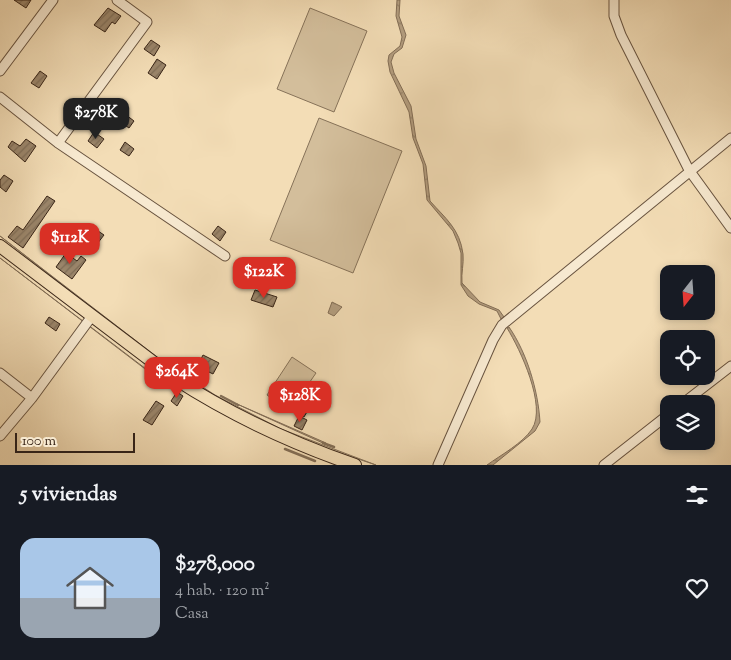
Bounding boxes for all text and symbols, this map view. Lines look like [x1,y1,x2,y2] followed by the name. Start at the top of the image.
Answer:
[61,98,131,140] pin: $278K
[74,102,118,125] text: $278K
[35,222,105,265] pin: $112K
[51,227,89,250] text: $112K
[229,256,299,299] pin: $122K
[244,261,284,284] text: $122K
[660,265,715,320] north arrow
[660,265,715,450] map controls
[660,330,715,385] button: locate
[142,356,212,399] pin: $264K
[155,361,199,384] text: $264K
[265,380,335,423] pin: $128K
[279,385,321,408] text: $128K
[660,395,715,450] button: layers
[15,430,135,453] scale bar
[22,432,56,452] text: 100 m
[20,480,117,510] text: 5 viviendas
[683,481,711,509] icon: filters
[175,550,255,580] text: $278,000
[60,558,120,618] icon: home
[683,574,711,602] icon: heart
[175,580,270,603] text: 4 hab. · 120 m²
[175,603,209,626] text: Casa

